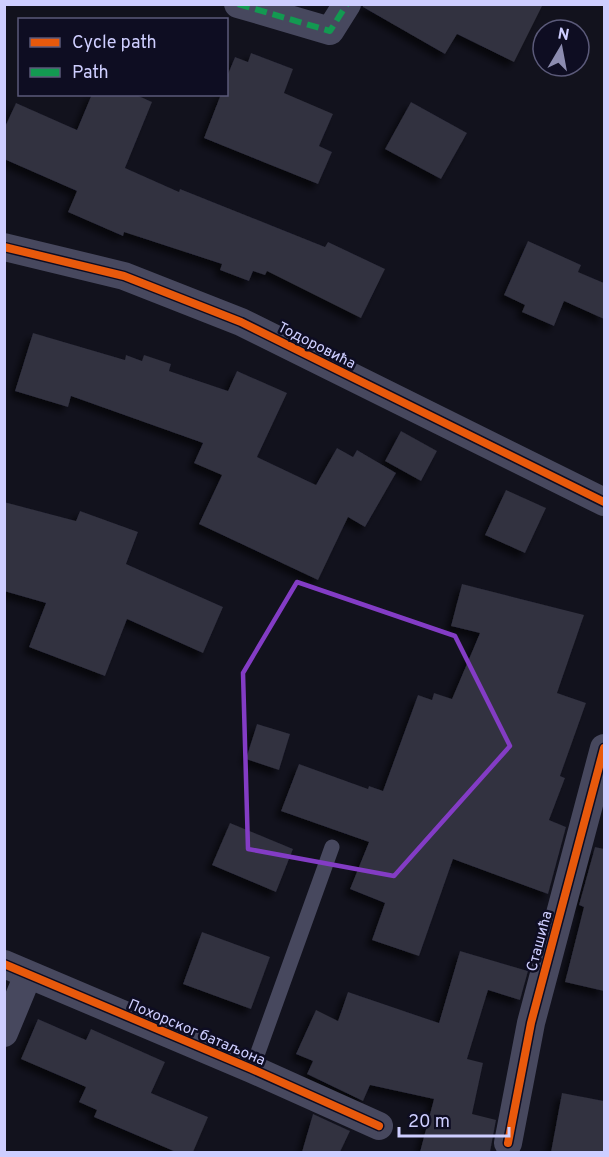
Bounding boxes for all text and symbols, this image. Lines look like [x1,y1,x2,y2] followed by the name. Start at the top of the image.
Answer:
[18,18,228,96] legend
[531,18,591,78] north arrow
[556,24,571,46] text: N
[72,32,157,55] text: Cycle path
[72,62,109,85] text: Path
[274,319,359,374] street label: Тодоровића
[523,909,558,974] street label: Сташића
[125,996,268,1071] street label: Похорског батаљона
[399,1100,508,1138] scale bar
[408,1111,450,1134] text: 20 m

